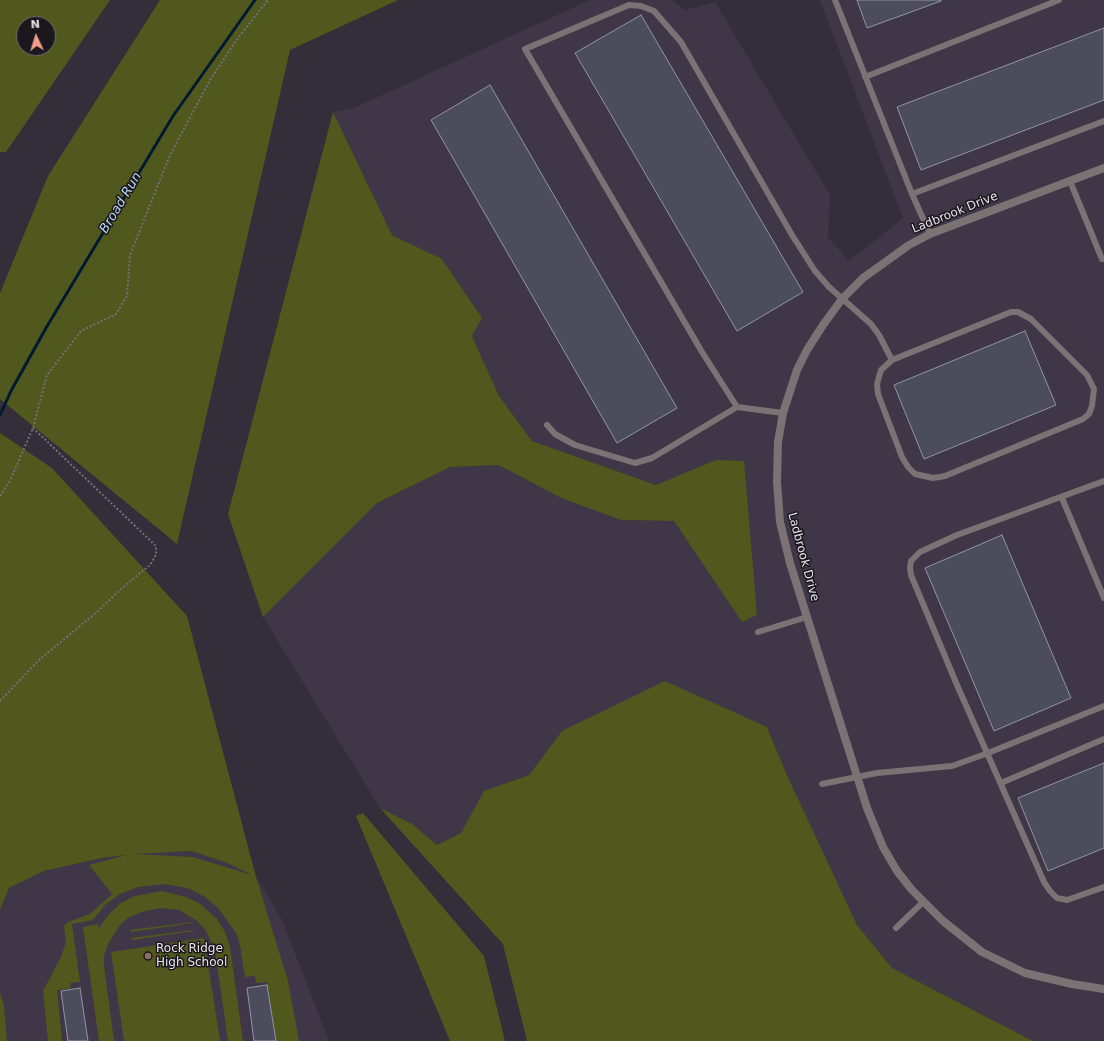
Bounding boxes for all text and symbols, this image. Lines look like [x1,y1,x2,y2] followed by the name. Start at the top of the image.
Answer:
[16,16,56,56] north arrow
[30,18,40,31] text: N
[97,170,145,236] water label: Broad Run
[910,189,1000,237] street label: Ladbrook Drive
[784,511,822,603] street label: Ladbrook Drive
[156,942,227,970] place label: Rock Ridge High School
[143,951,153,961] marker: Rock Ridge High School

